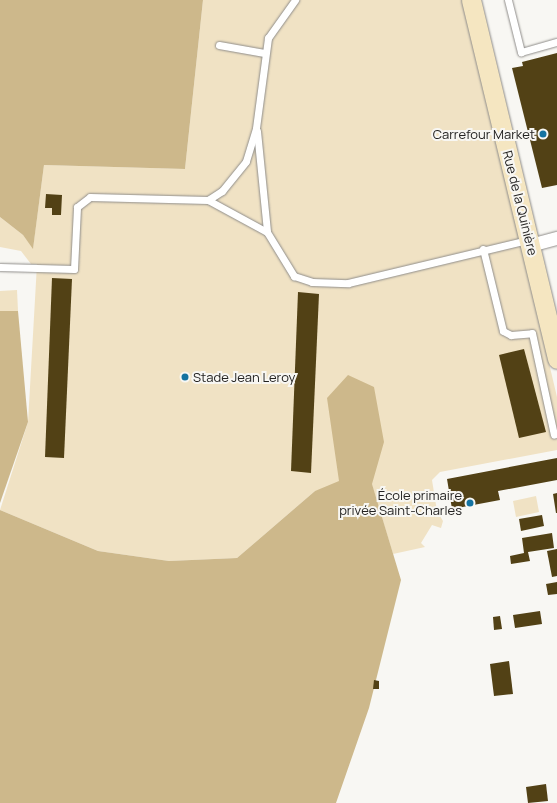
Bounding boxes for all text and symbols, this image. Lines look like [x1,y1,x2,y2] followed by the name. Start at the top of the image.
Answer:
[433,126,535,142] place label: Carrefour Market
[538,129,548,139] marker: Carrefour Market
[499,149,541,257] street label: Rue de la Quinière
[193,369,295,385] place label: Stade Jean Leroy
[180,372,190,382] marker: Stade Jean Leroy
[339,488,462,519] place label: École primaire privée Saint-Charles
[465,498,475,508] marker: École primaire privée Saint-Charles

